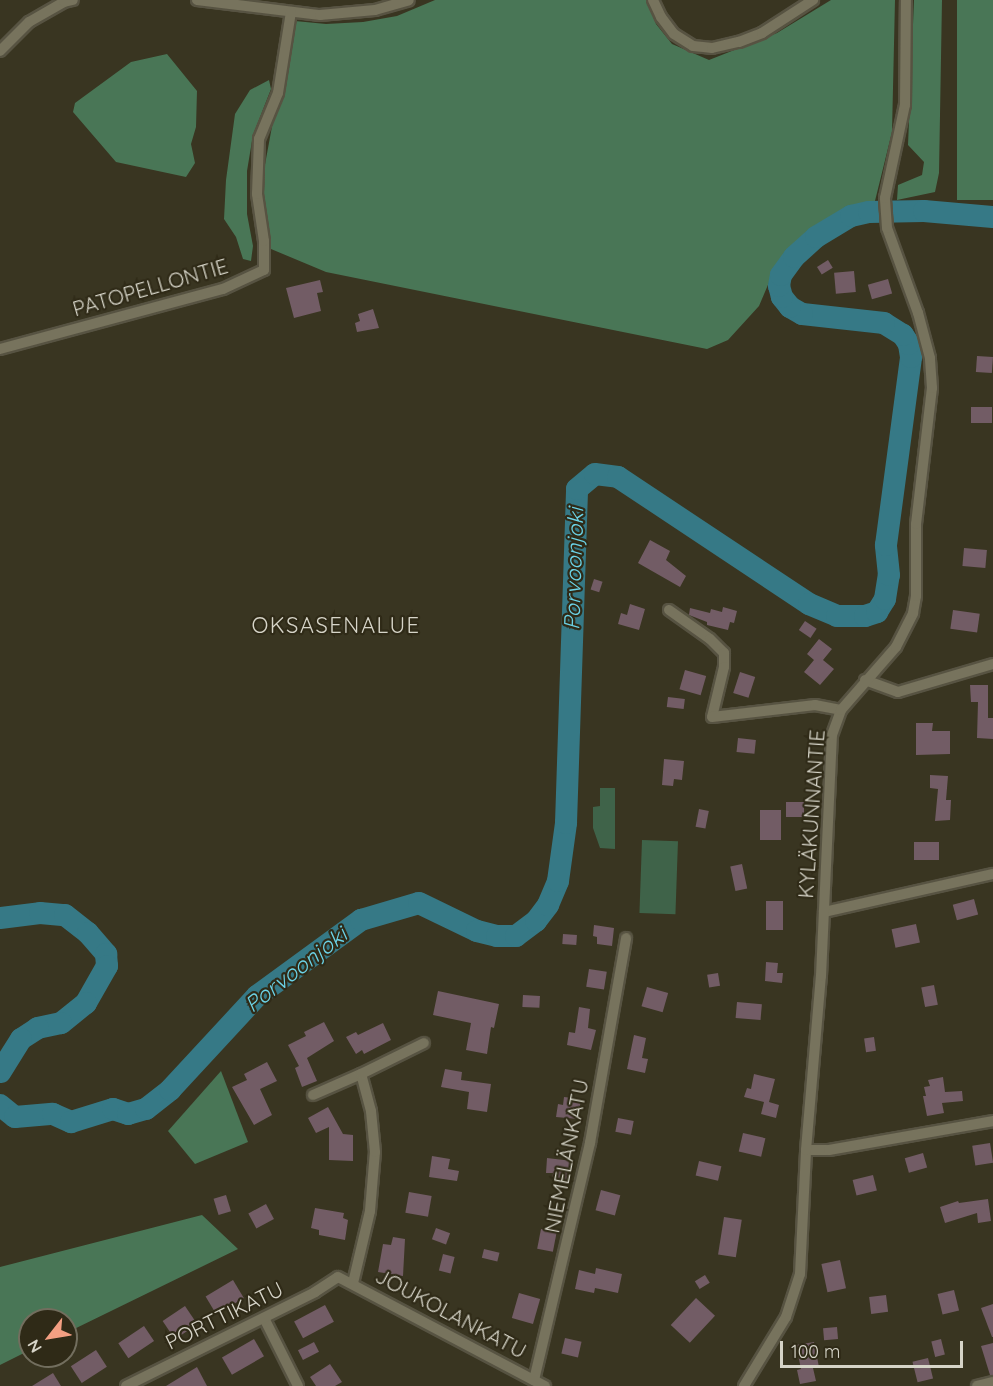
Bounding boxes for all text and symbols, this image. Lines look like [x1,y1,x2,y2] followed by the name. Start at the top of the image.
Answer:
[69,253,231,321] street label: PATOPELLONTIE
[559,507,589,631] water label: Porvoonjoki
[251,613,421,639] district label: OKSASENALUE
[793,729,829,899] street label: KYLÄKUNNANTIE
[240,922,352,1018] water label: Porvoonjoki
[539,1077,593,1235] street label: NIEMELÄNKATU
[371,1263,531,1363] street label: JOUKOLANKATU
[161,1276,287,1354] street label: PORTTIKATU
[18,1308,78,1368] north arrow
[783,1329,966,1367] scale bar
[23,1336,46,1356] text: N
[791,1340,840,1363] text: 100 m

